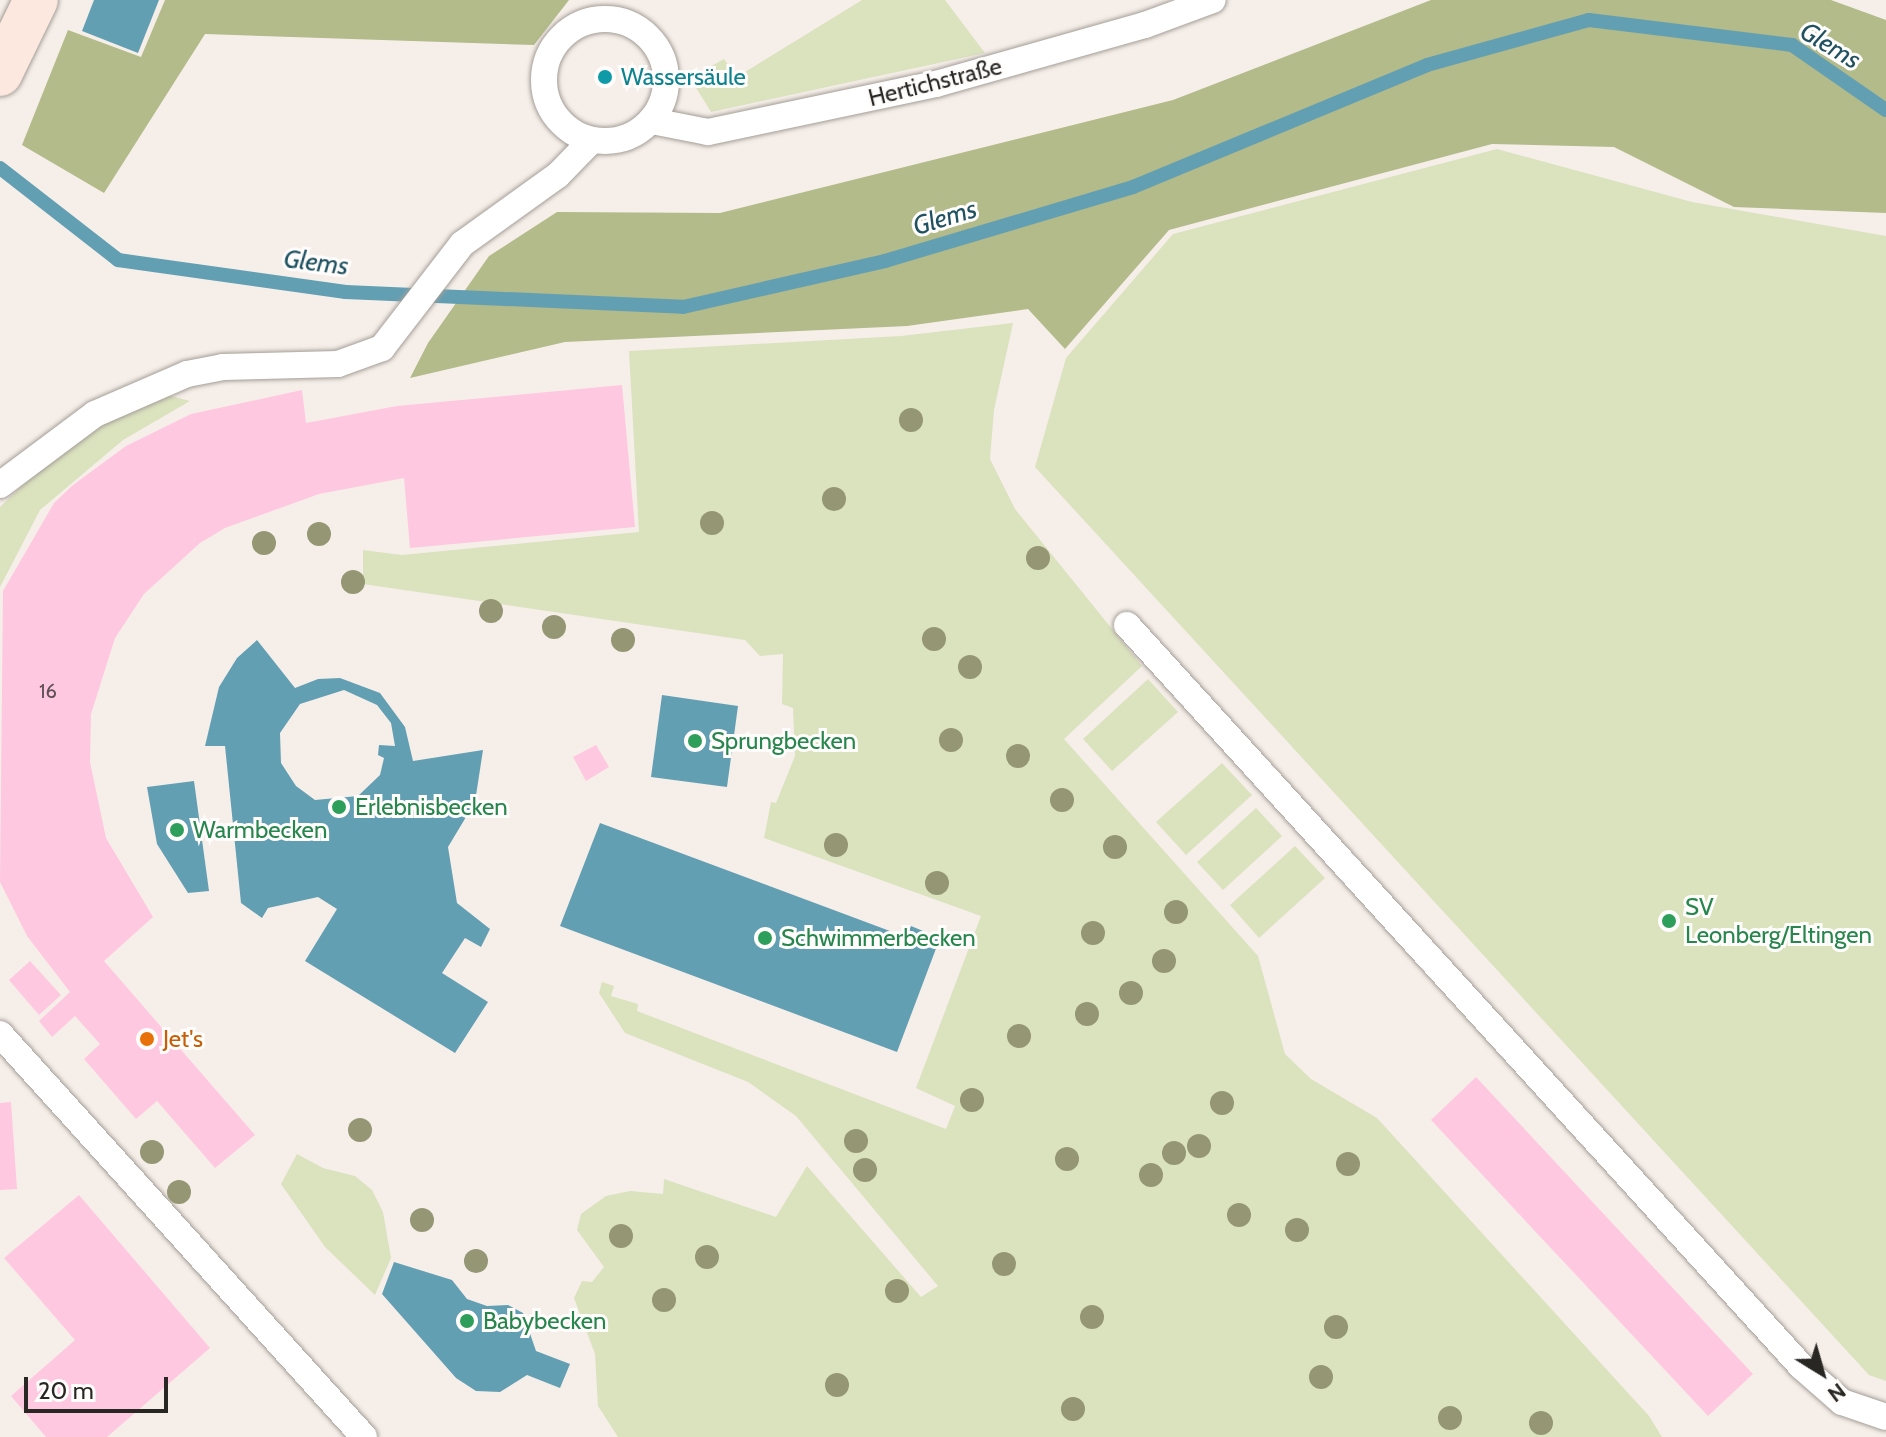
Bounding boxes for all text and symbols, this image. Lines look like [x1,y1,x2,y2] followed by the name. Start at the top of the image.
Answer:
[1794,16,1866,76] water label: Glems
[865,52,1005,112] street label: Hertichstraße
[621,63,746,91] place label: Wassersäule
[596,68,614,86] marker: Wassersäule
[909,194,981,242] water label: Glems
[282,244,350,282] water label: Glems
[39,679,57,703] house number: 16
[711,727,856,755] place label: Sprungbecken
[686,732,704,750] marker: Sprungbecken
[355,793,508,821] place label: Erlebnisbecken
[330,798,348,816] marker: Erlebnisbecken
[193,816,327,844] place label: Warmbecken
[168,821,186,839] marker: Warmbecken
[1685,893,1872,949] place label: SV Leonberg/Eltingen
[1660,912,1678,930] marker: SV Leonberg/Eltingen
[781,924,976,952] place label: Schwimmerbecken
[756,929,774,947] marker: Schwimmerbecken
[163,1025,203,1053] place label: Jet's
[138,1030,156,1048] marker: Jet's
[483,1307,606,1335] place label: Babybecken
[458,1312,476,1330] marker: Babybecken
[1782,1333,1862,1413] north arrow
[28,1361,172,1411] scale bar
[38,1376,94,1405] text: 20 m
[1822,1377,1851,1408] text: N

